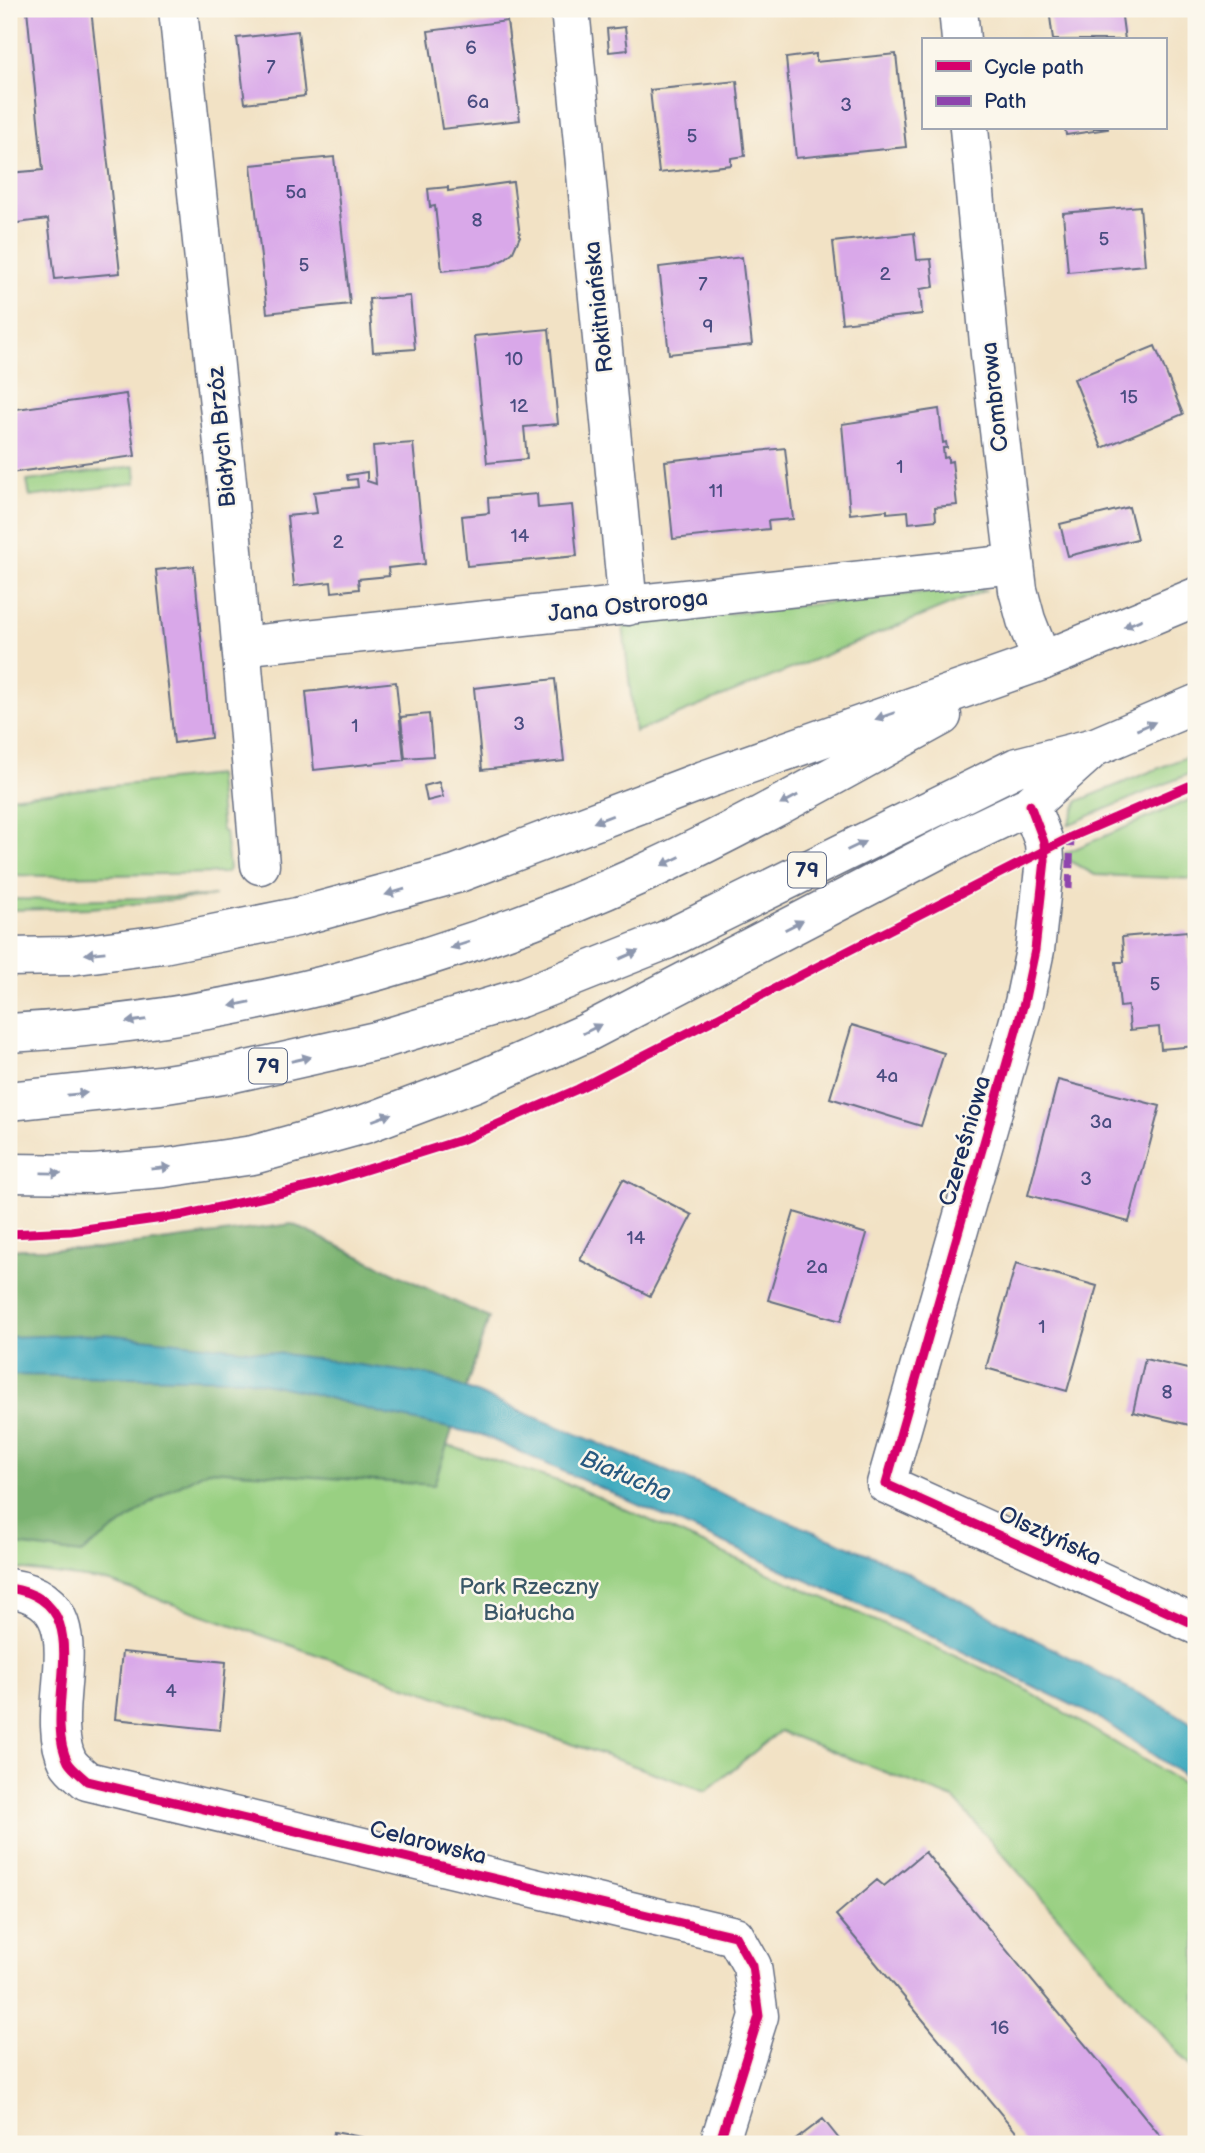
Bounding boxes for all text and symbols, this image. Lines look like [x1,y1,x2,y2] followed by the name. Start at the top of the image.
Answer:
[465,37,477,60] house number: 6
[922,38,1166,130] legend
[984,55,1084,80] text: Cycle path
[266,56,276,79] house number: 7
[984,89,1026,114] text: Path
[467,91,489,114] house number: 6a
[840,94,852,117] house number: 3
[687,125,698,148] house number: 5
[285,181,307,204] house number: 5a
[471,209,483,232] house number: 8
[1099,228,1110,251] house number: 5
[578,240,620,374] street label: Rokitniańska
[299,254,310,277] house number: 5
[879,263,891,286] house number: 2
[698,273,708,296] house number: 7
[703,316,713,339] house number: 9
[975,341,1015,453] street label: Combrowa
[505,348,523,371] house number: 10
[202,364,242,509] street label: Białych Brzóz
[1120,386,1138,409] house number: 15
[510,395,529,418] house number: 12
[896,456,904,479] house number: 1
[709,480,723,503] house number: 11
[511,525,530,548] house number: 14
[332,531,344,554] house number: 2
[547,584,709,628] street label: Jana Ostroroga
[1123,618,1144,629] one-way arrow
[875,711,896,722] one-way arrow
[513,713,525,736] house number: 3
[351,715,359,738] house number: 1
[1136,720,1156,732] one-way arrow
[779,794,799,806] one-way arrow
[592,814,613,825] one-way arrow
[846,841,866,852] one-way arrow
[788,852,826,888] road number: 79
[661,855,681,866] one-way arrow
[384,887,405,897] one-way arrow
[784,919,804,930] one-way arrow
[449,941,470,951] one-way arrow
[84,948,106,959] one-way arrow
[619,949,640,960] one-way arrow
[1150,973,1161,996] house number: 5
[229,998,251,1009] one-way arrow
[125,1016,147,1027] one-way arrow
[582,1024,602,1035] one-way arrow
[249,1048,287,1084] road number: 79
[290,1053,312,1064] one-way arrow
[876,1065,898,1088] house number: 4a
[933,1072,997,1210] street label: Czereśniowa
[66,1089,88,1100] one-way arrow
[372,1111,393,1122] one-way arrow
[1090,1111,1112,1134] house number: 3a
[150,1162,172,1173] one-way arrow
[40,1167,62,1179] one-way arrow
[1080,1168,1092,1191] house number: 3
[627,1227,646,1250] house number: 14
[806,1256,828,1279] house number: 2a
[1038,1316,1046,1339] house number: 1
[1161,1381,1173,1404] house number: 8
[576,1444,676,1508] water label: Białucha
[994,1500,1106,1572] street label: Olsztyńska
[459,1573,599,1627] park label: Park Rzeczny Białucha
[165,1680,177,1703] house number: 4
[367,1815,489,1871] street label: Celarowska
[991,2017,1009,2040] house number: 16

